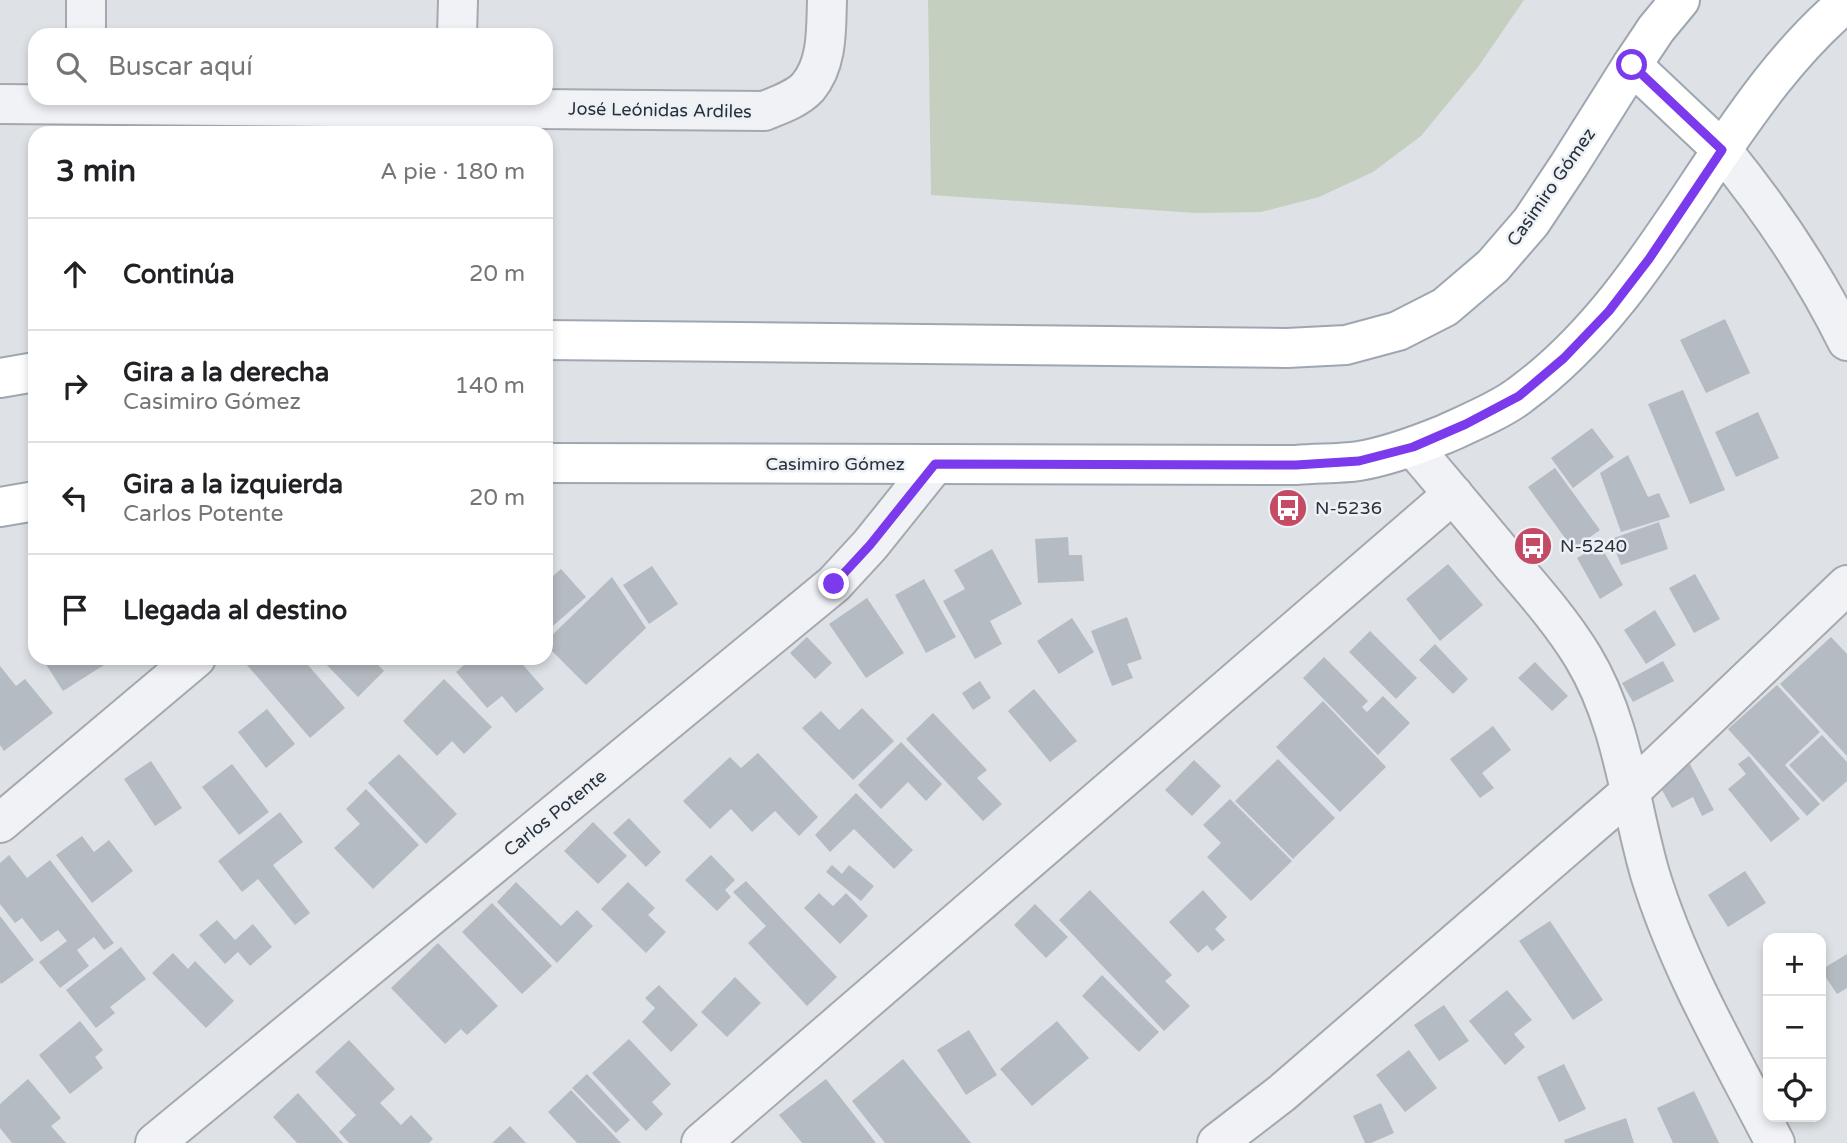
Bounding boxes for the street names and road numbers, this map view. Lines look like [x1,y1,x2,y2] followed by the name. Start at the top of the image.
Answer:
[568,97,752,123] street label: José Leónidas Ardiles
[1502,124,1600,250] street label: Casimiro Gómez
[765,453,905,475] street label: Casimiro Gómez
[499,765,611,861] street label: Carlos Potente

